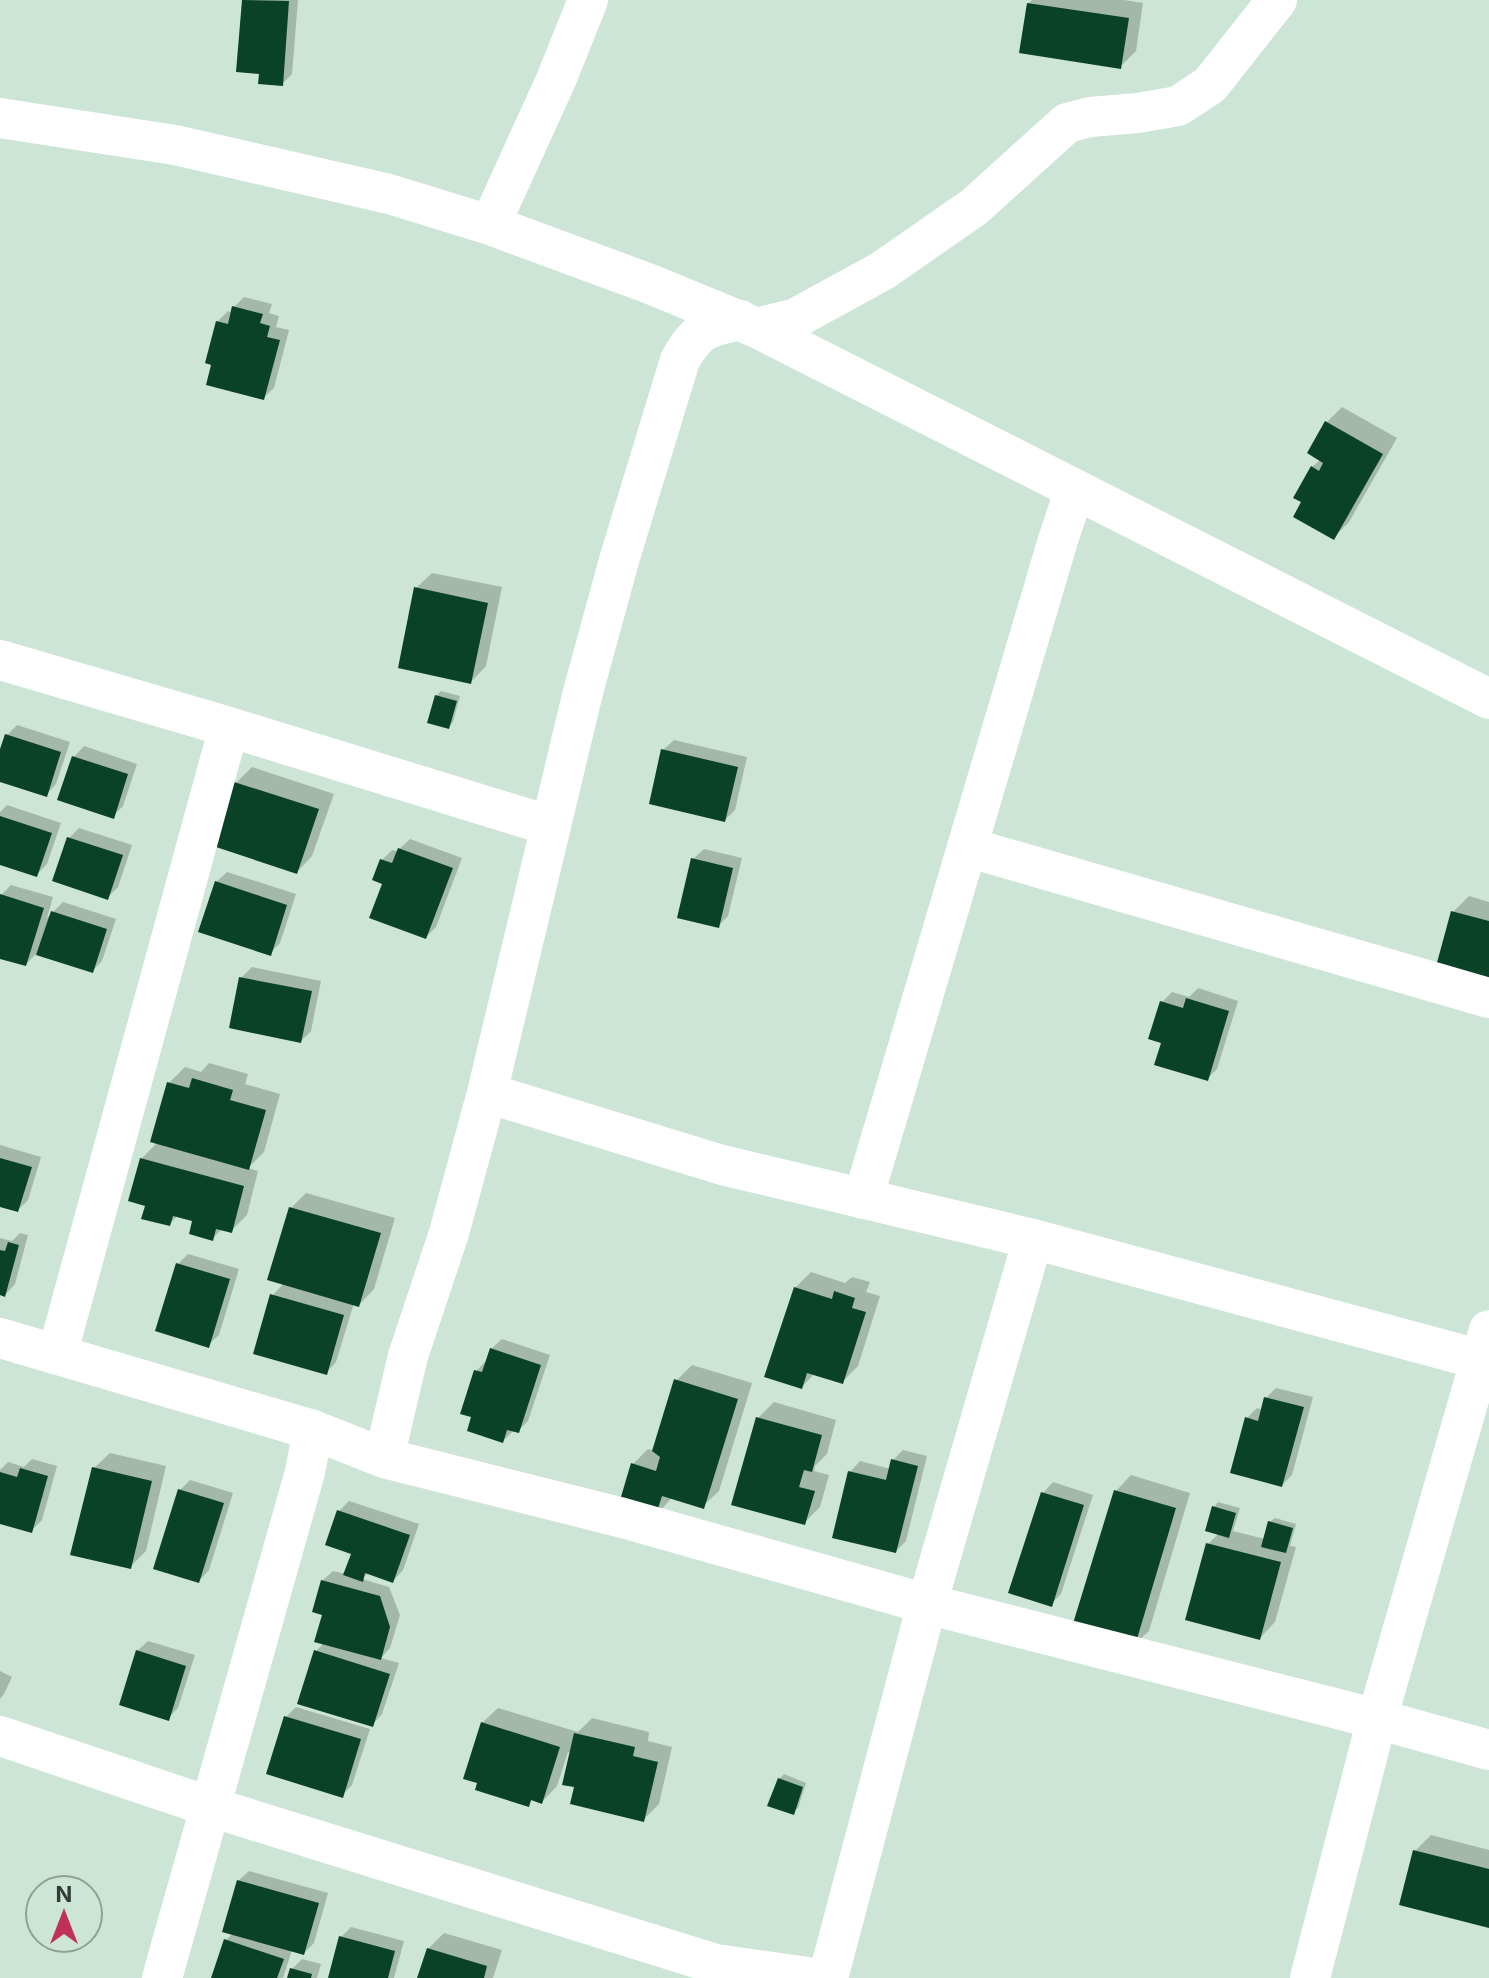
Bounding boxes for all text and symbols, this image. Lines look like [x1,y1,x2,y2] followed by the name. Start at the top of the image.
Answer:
[24,1874,104,1954] north arrow
[56,1881,72,1907] text: N

